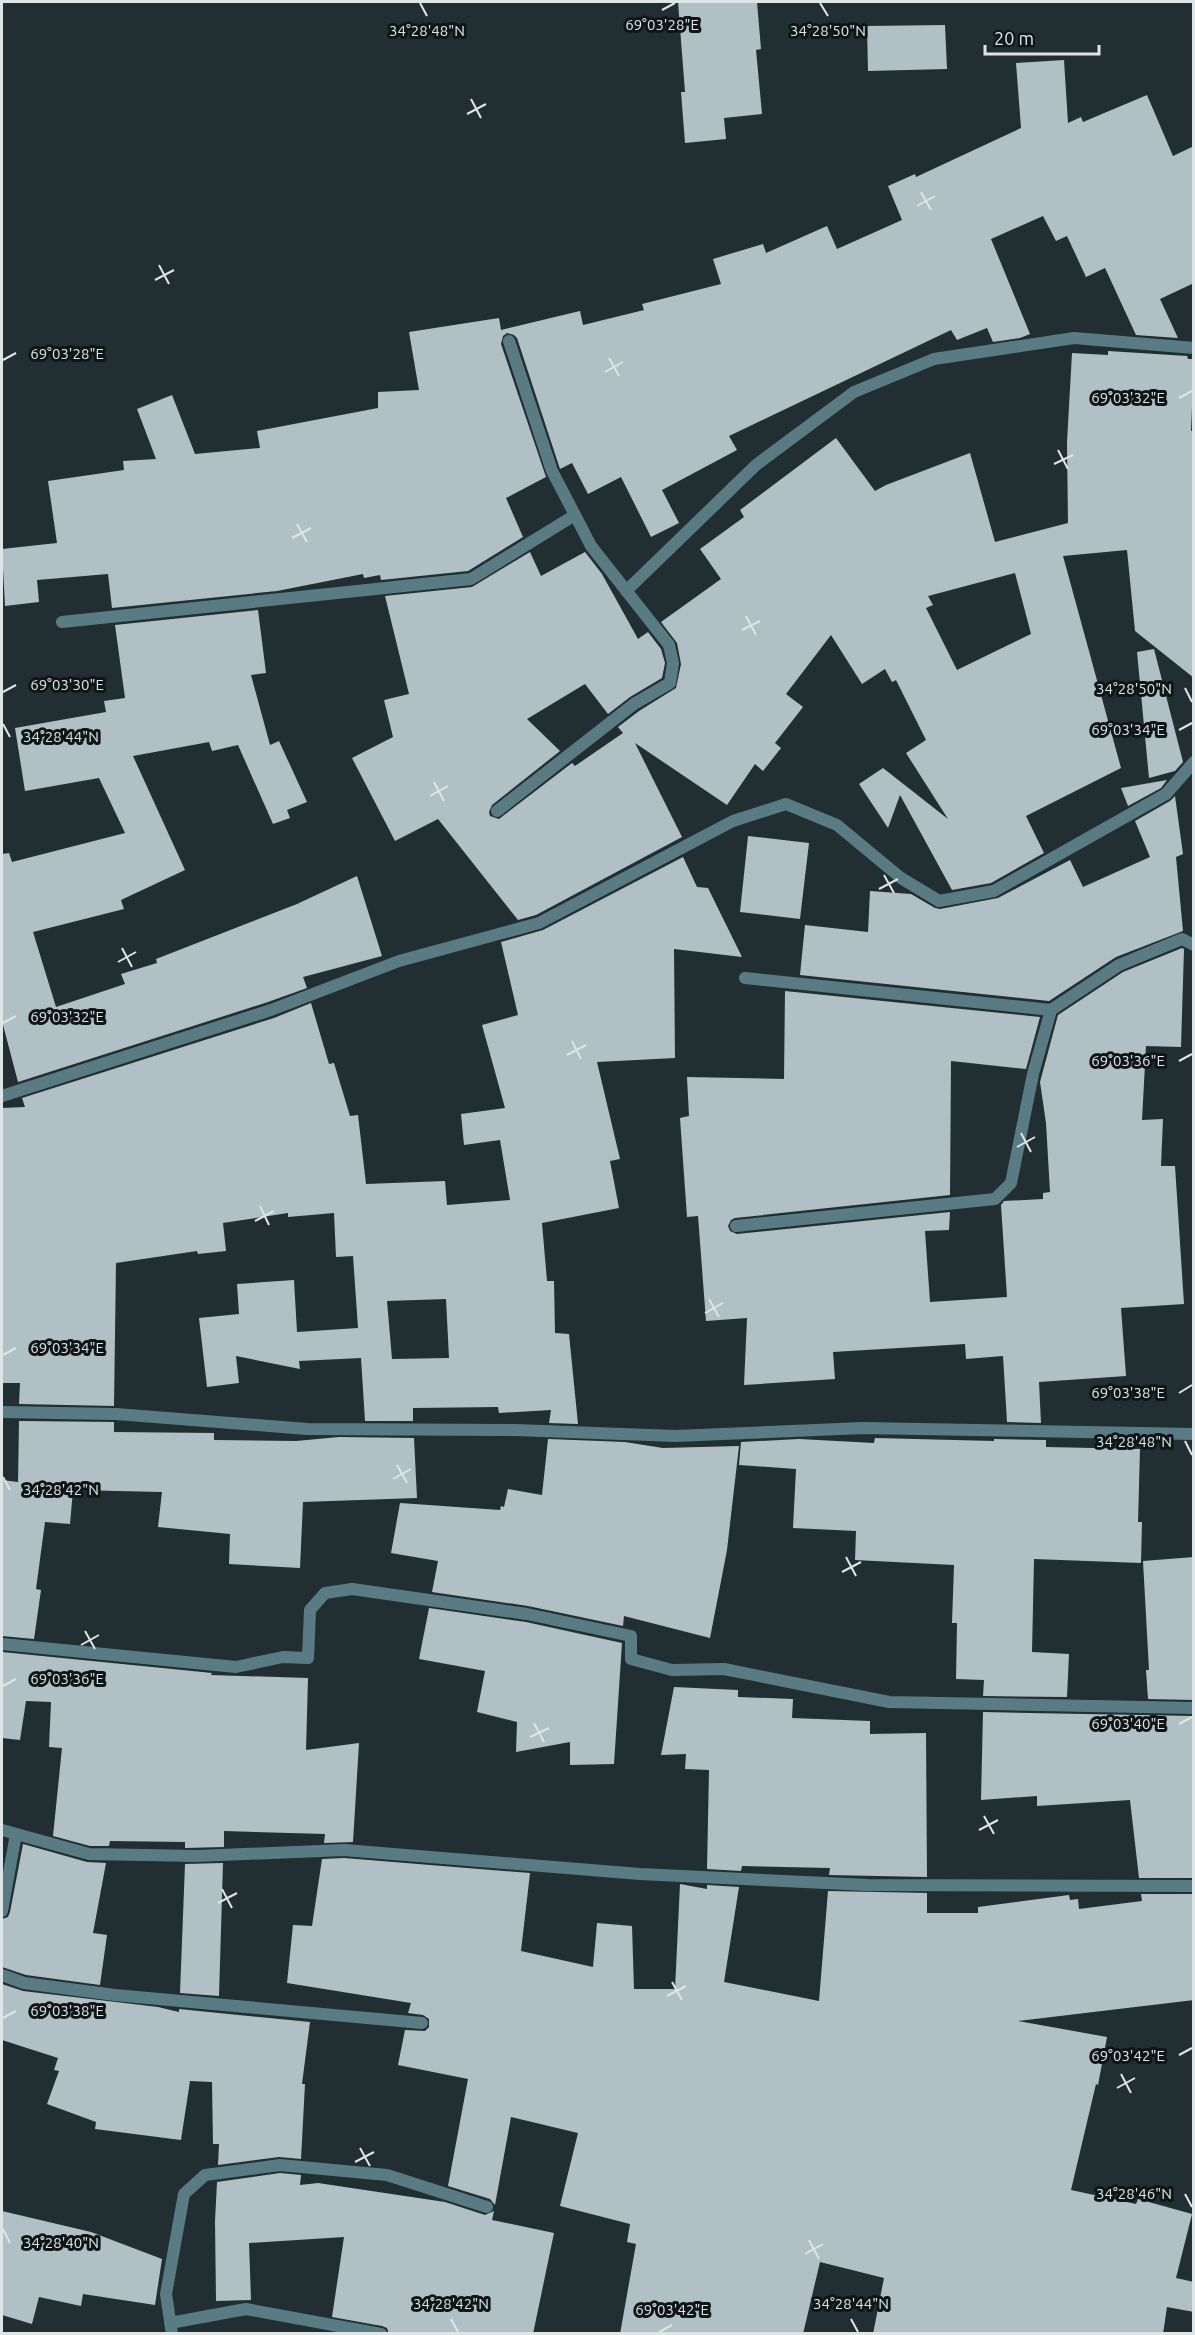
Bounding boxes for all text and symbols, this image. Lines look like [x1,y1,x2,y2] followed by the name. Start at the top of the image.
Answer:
[625,16,699,33] text: 69°03'28"E
[985,18,1099,56] scale bar
[389,22,465,39] text: 34°28'48"N
[790,22,866,39] text: 34°28'50"N
[994,28,1034,48] text: 20 m
[30,345,104,362] text: 69°03'28"E
[1091,389,1165,406] text: 69°03'32"E
[30,676,104,693] text: 69°03'30"E
[1096,680,1172,697] text: 34°28'50"N
[1091,721,1165,738] text: 69°03'34"E
[23,728,99,745] text: 34°28'44"N
[30,1008,104,1025] text: 69°03'32"E
[1091,1052,1165,1069] text: 69°03'36"E
[30,1339,104,1356] text: 69°03'34"E
[1091,1384,1165,1401] text: 69°03'38"E
[1096,1433,1172,1450] text: 34°28'48"N
[23,1481,99,1498] text: 34°28'42"N
[30,1670,104,1687] text: 69°03'36"E
[1091,1715,1165,1732] text: 69°03'40"E
[30,2002,104,2019] text: 69°03'38"E
[1091,2047,1165,2064] text: 69°03'42"E
[1096,2185,1172,2202] text: 34°28'46"N
[23,2234,99,2251] text: 34°28'40"N
[413,2295,489,2312] text: 34°28'42"N
[813,2295,889,2312] text: 34°28'44"N
[635,2301,709,2318] text: 69°03'42"E

